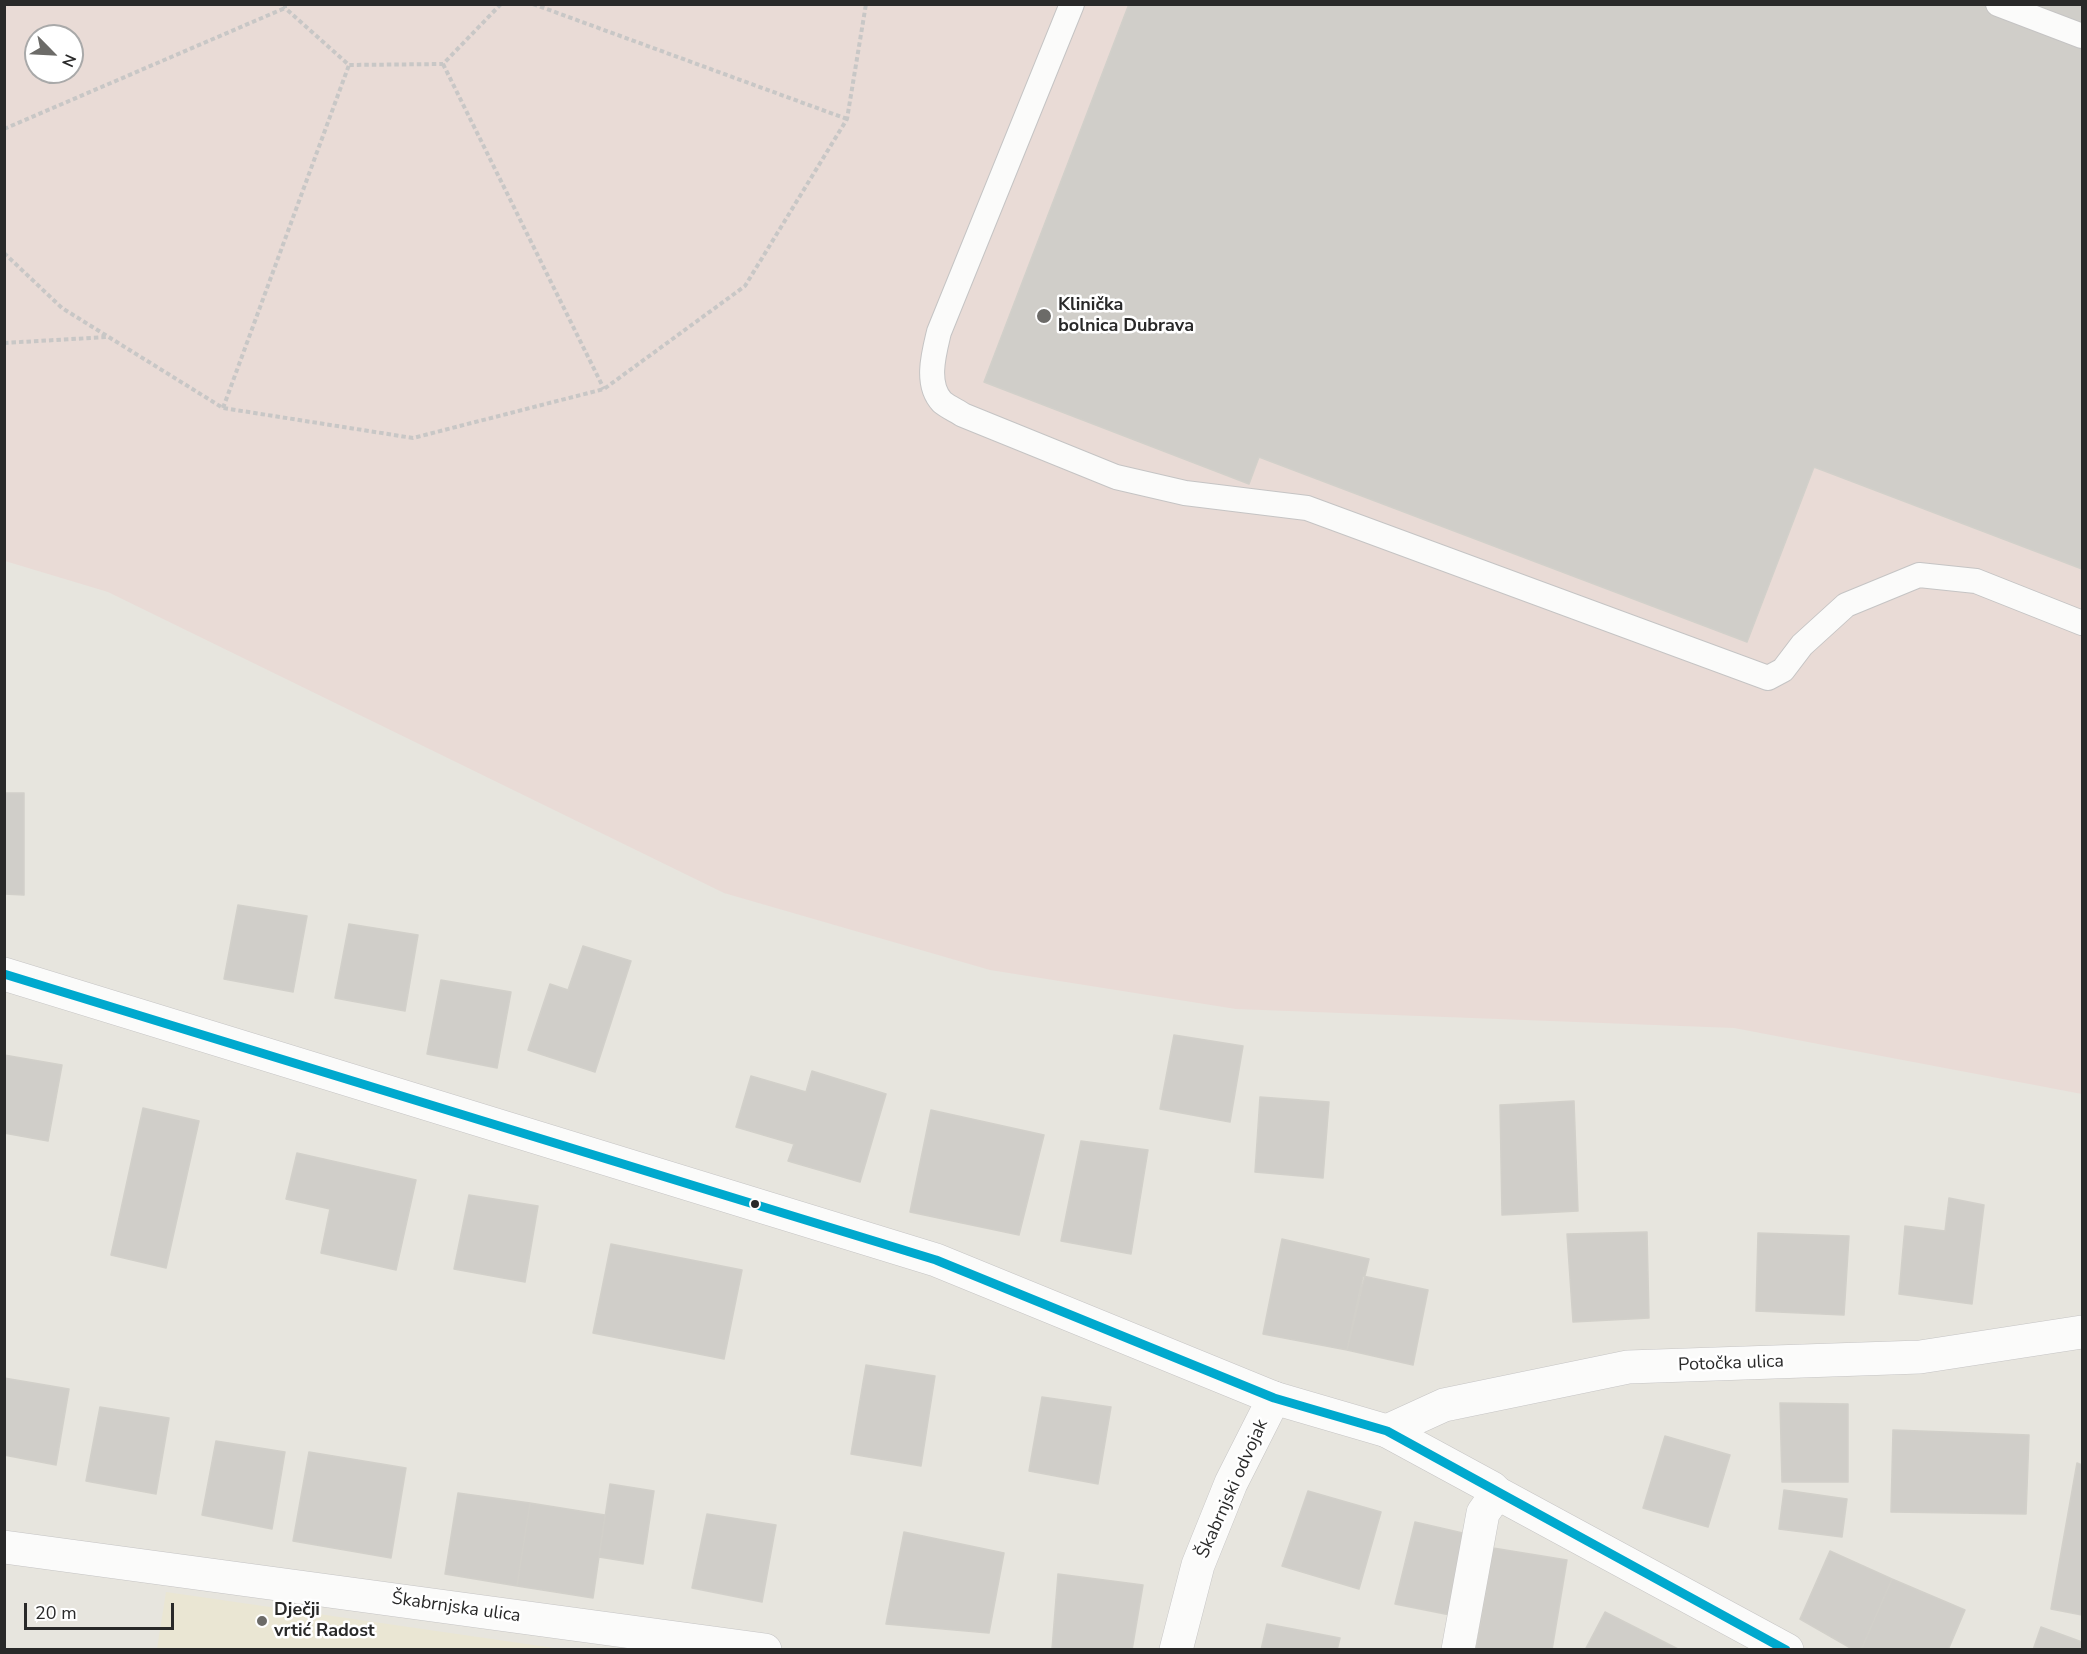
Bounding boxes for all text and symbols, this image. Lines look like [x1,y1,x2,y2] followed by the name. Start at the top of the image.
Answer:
[24,24,84,84] north arrow
[56,51,81,70] text: N
[1058,295,1194,338] place label: Klinička bolnica Dubrava
[1035,307,1053,325] marker: Klinička bolnica Dubrava
[749,1198,761,1210] unlabelled marker
[1678,1351,1784,1377] street label: Potočka ulica
[1193,1416,1273,1562] street label: Škabrnjski odvojak
[390,1588,522,1628] street label: Škabrnjska ulica
[27,1591,177,1629] scale bar
[274,1600,375,1642] place label: Dječji vrtić Radost
[35,1601,77,1625] text: 20 m
[255,1614,269,1628] marker: Dječji vrtić Radost

